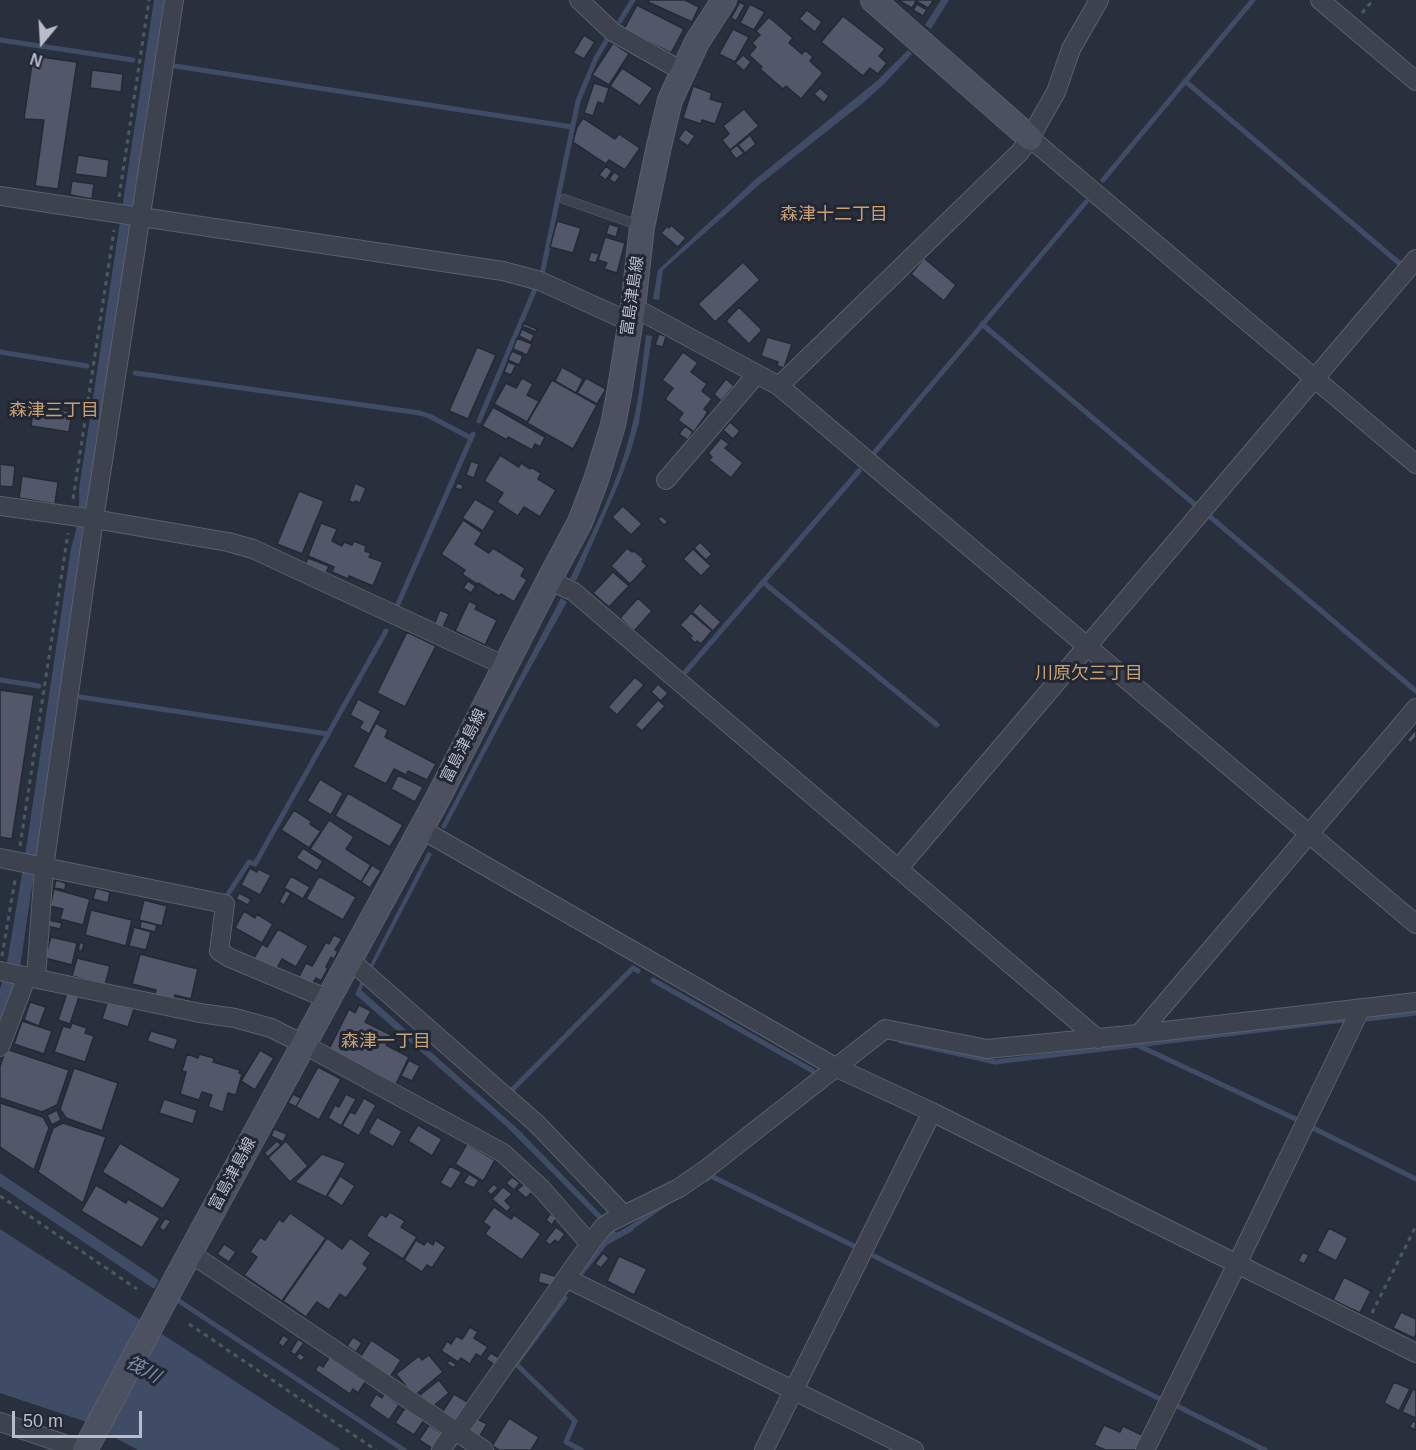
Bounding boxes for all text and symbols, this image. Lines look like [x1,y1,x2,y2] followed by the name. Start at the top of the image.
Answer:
[12,12,72,72] north arrow
[28,50,44,69] text: N
[780,204,888,226] district label: 森津十二丁目
[618,255,648,337] street label: 富島津島線
[9,400,99,422] district label: 森津三丁目
[1035,663,1143,685] district label: 川原欠三丁目
[437,706,491,786] street label: 富島津島線
[341,1031,431,1053] district label: 森津一丁目
[206,1134,260,1214] street label: 富島津島線
[122,1352,164,1388] water label: 筏川
[15,1399,146,1437] scale bar
[23,1411,63,1431] text: 50 m

